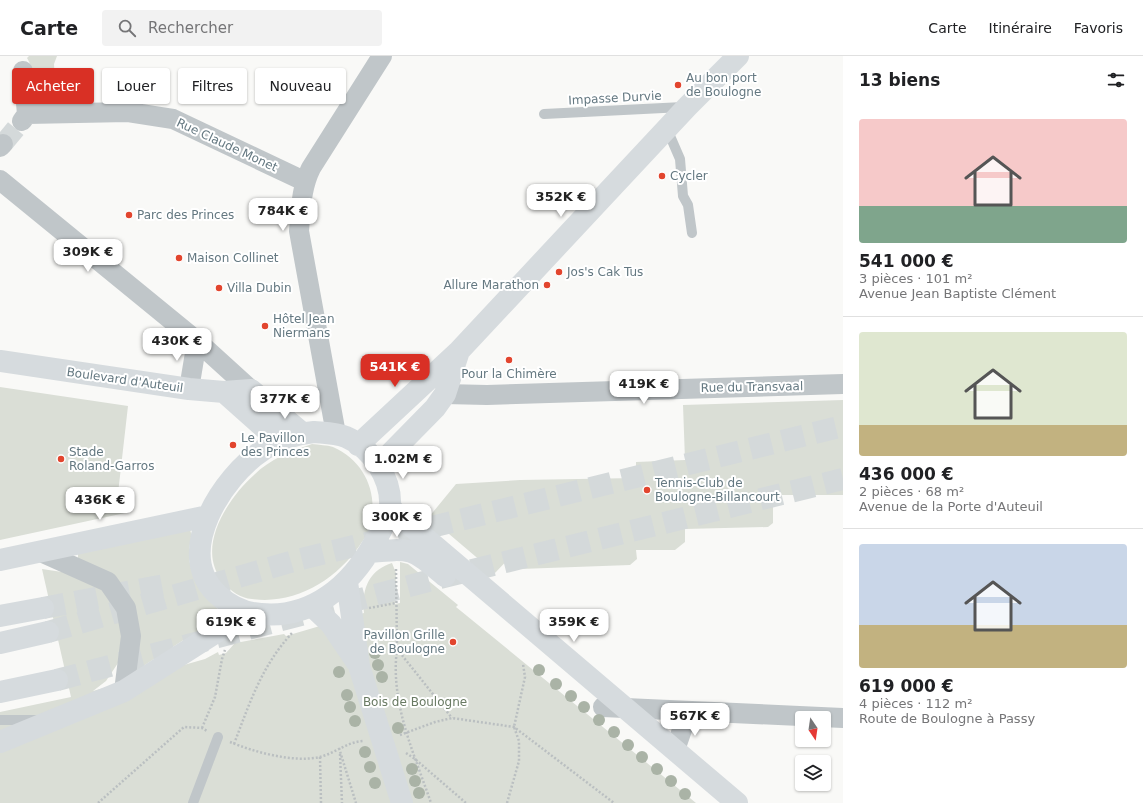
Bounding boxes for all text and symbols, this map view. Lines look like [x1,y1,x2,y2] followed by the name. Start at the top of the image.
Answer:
[102,10,382,46] search box
[20,17,78,39] text: Carte
[116,17,138,39] icon: search
[148,19,233,37] text: Rechercher
[928,20,967,36] text: Carte
[989,20,1052,36] text: Itinéraire
[1074,20,1123,36] text: Favoris
[12,68,94,104] chip: Acheter
[102,68,170,104] chip: Louer
[178,68,247,104] chip: Filtres
[255,68,346,104] chip: Nouveau
[1105,69,1127,91] icon: filters
[859,70,940,90] text: 13 biens
[686,71,761,99] place label: Au bon port de Boulogne
[673,80,683,90] marker: Au bon port de Boulogne
[568,89,662,107] street label: Impasse Durvie
[174,116,280,175] street label: Rue Claude Monet
[957,145,1029,217] icon: home
[670,169,708,183] place label: Cycler
[657,171,667,181] marker: Cycler
[528,184,594,218] pin: 352K €
[536,189,586,204] text: 352K €
[250,198,316,232] pin: 784K €
[258,203,308,218] text: 784K €
[137,208,234,222] place label: Parc des Princes
[124,210,134,220] marker: Parc des Princes
[55,239,121,273] pin: 309K €
[63,244,113,259] text: 309K €
[187,251,279,265] place label: Maison Collinet
[859,251,954,271] text: 541 000 €
[174,253,184,263] marker: Maison Collinet
[566,265,643,279] place label: Jos's Cak Tus
[554,267,564,277] marker: Jos's Cak Tus
[859,271,972,286] text: 3 pièces · 101 m²
[443,278,539,292] place label: Allure Marathon
[542,280,552,290] marker: Allure Marathon
[227,281,292,295] place label: Villa Dubin
[214,283,224,293] marker: Villa Dubin
[859,286,1056,301] text: Avenue Jean Baptiste Clément
[273,312,334,340] place label: Hôtel Jean Niermans
[260,321,270,331] marker: Hôtel Jean Niermans
[144,328,210,362] pin: 430K €
[152,333,202,348] text: 430K €
[362,354,428,388] pin: 541K €
[504,355,514,365] marker: Pour la Chimère
[957,358,1029,430] icon: home
[370,359,420,374] text: 541K €
[66,365,184,395] street label: Boulevard d'Auteuil
[461,367,557,381] place label: Pour la Chimère
[611,371,677,405] pin: 419K €
[619,376,669,391] text: 419K €
[701,379,803,395] street label: Rue du Transvaal
[252,386,318,420] pin: 377K €
[260,391,310,406] text: 377K €
[241,431,309,459] place label: Le Pavillon des Princes
[228,440,238,450] marker: Le Pavillon des Princes
[69,445,154,473] place label: Stade Roland-Garros
[366,446,440,480] pin: 1.02M €
[374,451,432,466] text: 1.02M €
[56,454,66,464] marker: Stade Roland-Garros
[859,464,954,484] text: 436 000 €
[654,476,780,504] place label: Tennis-Club de Boulogne-Billancourt
[859,484,964,499] text: 2 pièces · 68 m²
[642,485,652,495] marker: Tennis-Club de Boulogne-Billancourt
[67,487,133,521] pin: 436K €
[75,492,125,507] text: 436K €
[859,499,1043,514] text: Avenue de la Porte d'Auteuil
[364,504,430,538] pin: 300K €
[372,509,422,524] text: 300K €
[957,570,1029,642] icon: home
[198,609,264,643] pin: 619K €
[541,609,607,643] pin: 359K €
[206,614,256,629] text: 619K €
[549,614,599,629] text: 359K €
[363,628,445,656] place label: Pavillon Grille de Boulogne
[448,637,458,647] marker: Pavillon Grille de Boulogne
[859,676,954,696] text: 619 000 €
[363,695,467,709] park label: Bois de Boulogne
[859,696,972,711] text: 4 pièces · 112 m²
[662,703,728,737] pin: 567K €
[670,708,720,723] text: 567K €
[795,711,831,747] north arrow
[795,711,831,791] map controls
[859,711,1035,726] text: Route de Boulogne à Passy
[795,755,831,791] button: layers

